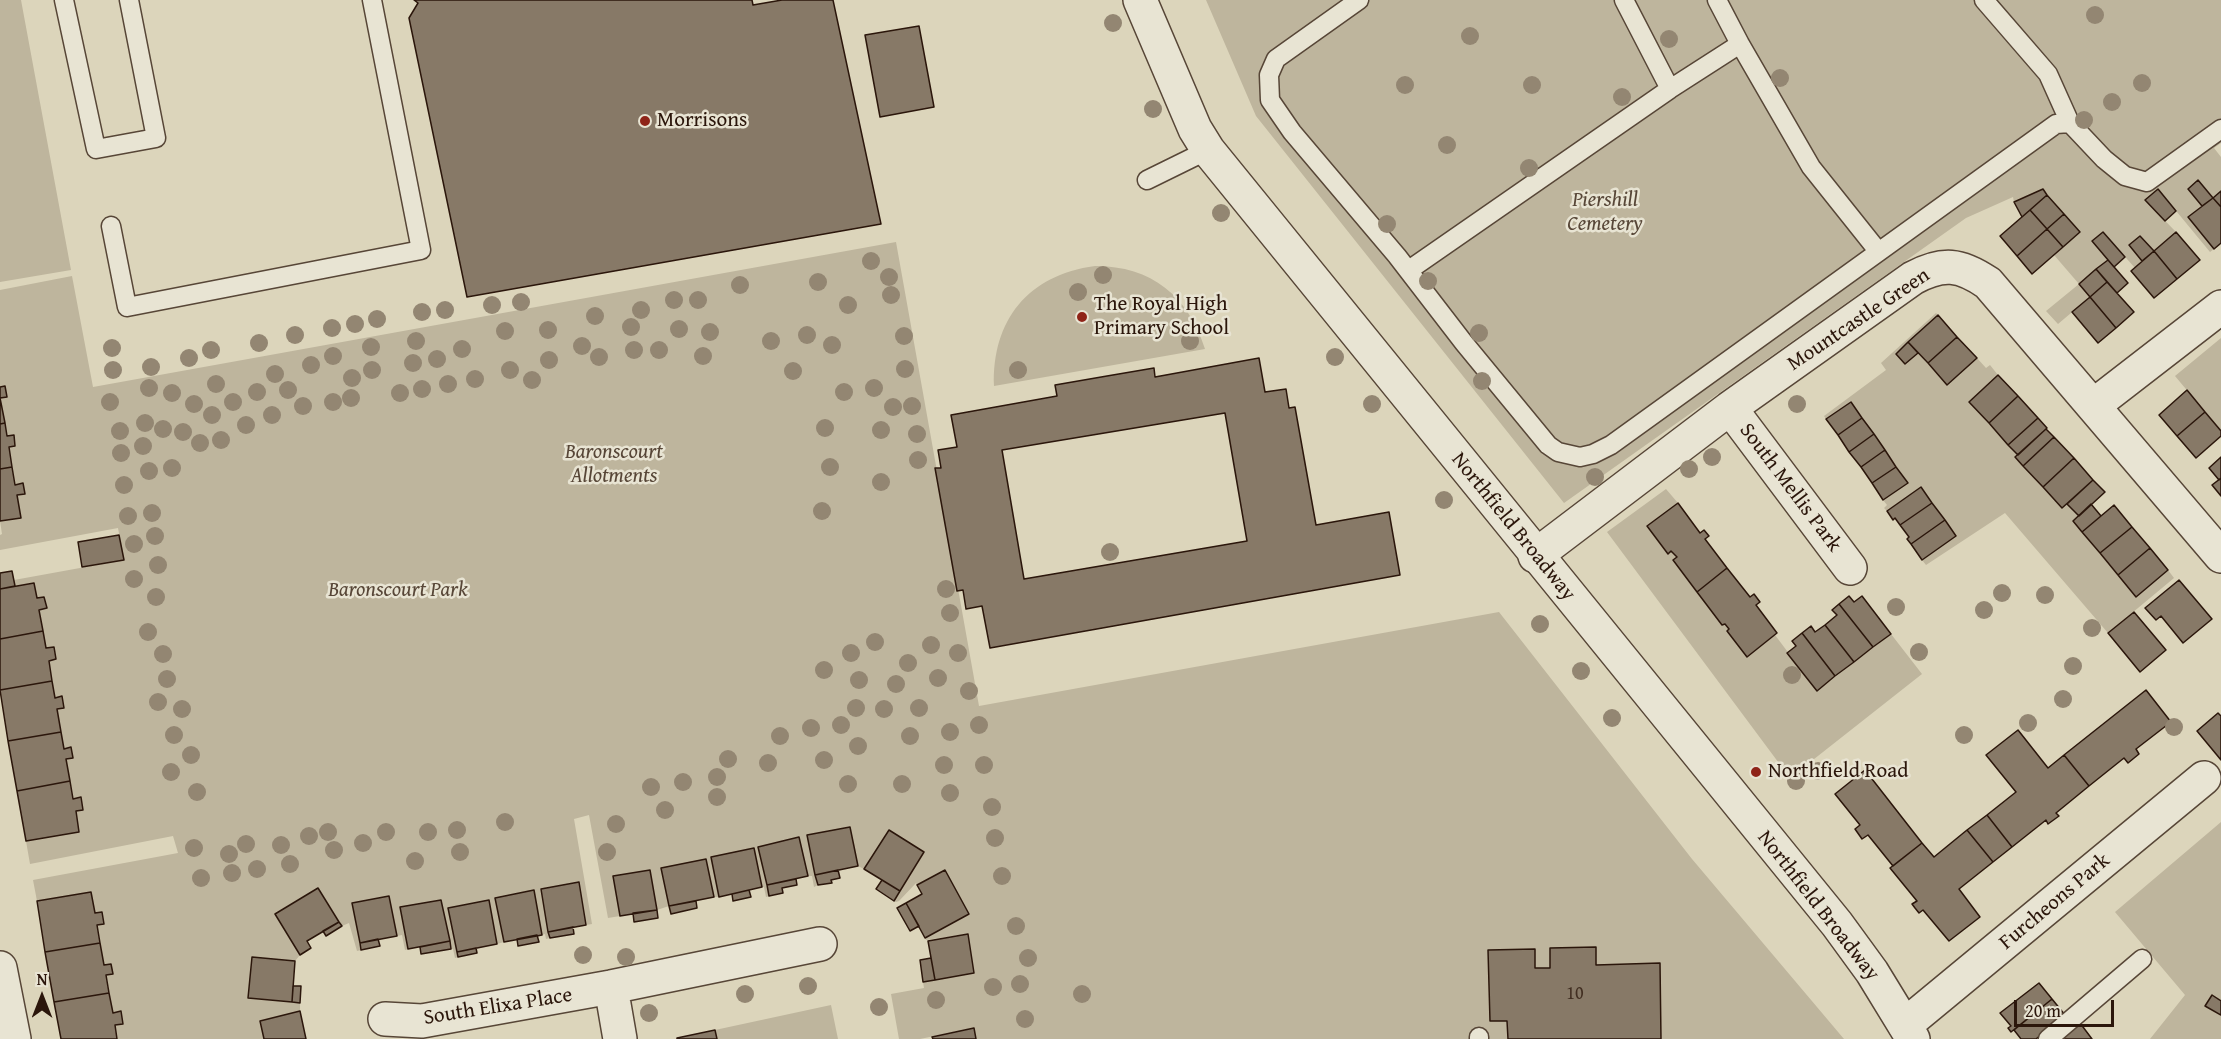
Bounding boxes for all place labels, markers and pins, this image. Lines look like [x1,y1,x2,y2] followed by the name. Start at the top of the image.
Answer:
[657,108,747,134] place label: Morrisons
[638,114,652,128] marker: Morrisons
[1094,292,1229,342] place label: The Royal High Primary School
[1075,310,1089,324] marker: The Royal High Primary School
[1768,759,1908,785] place label: Northfield Road
[1749,765,1763,779] marker: Northfield Road

